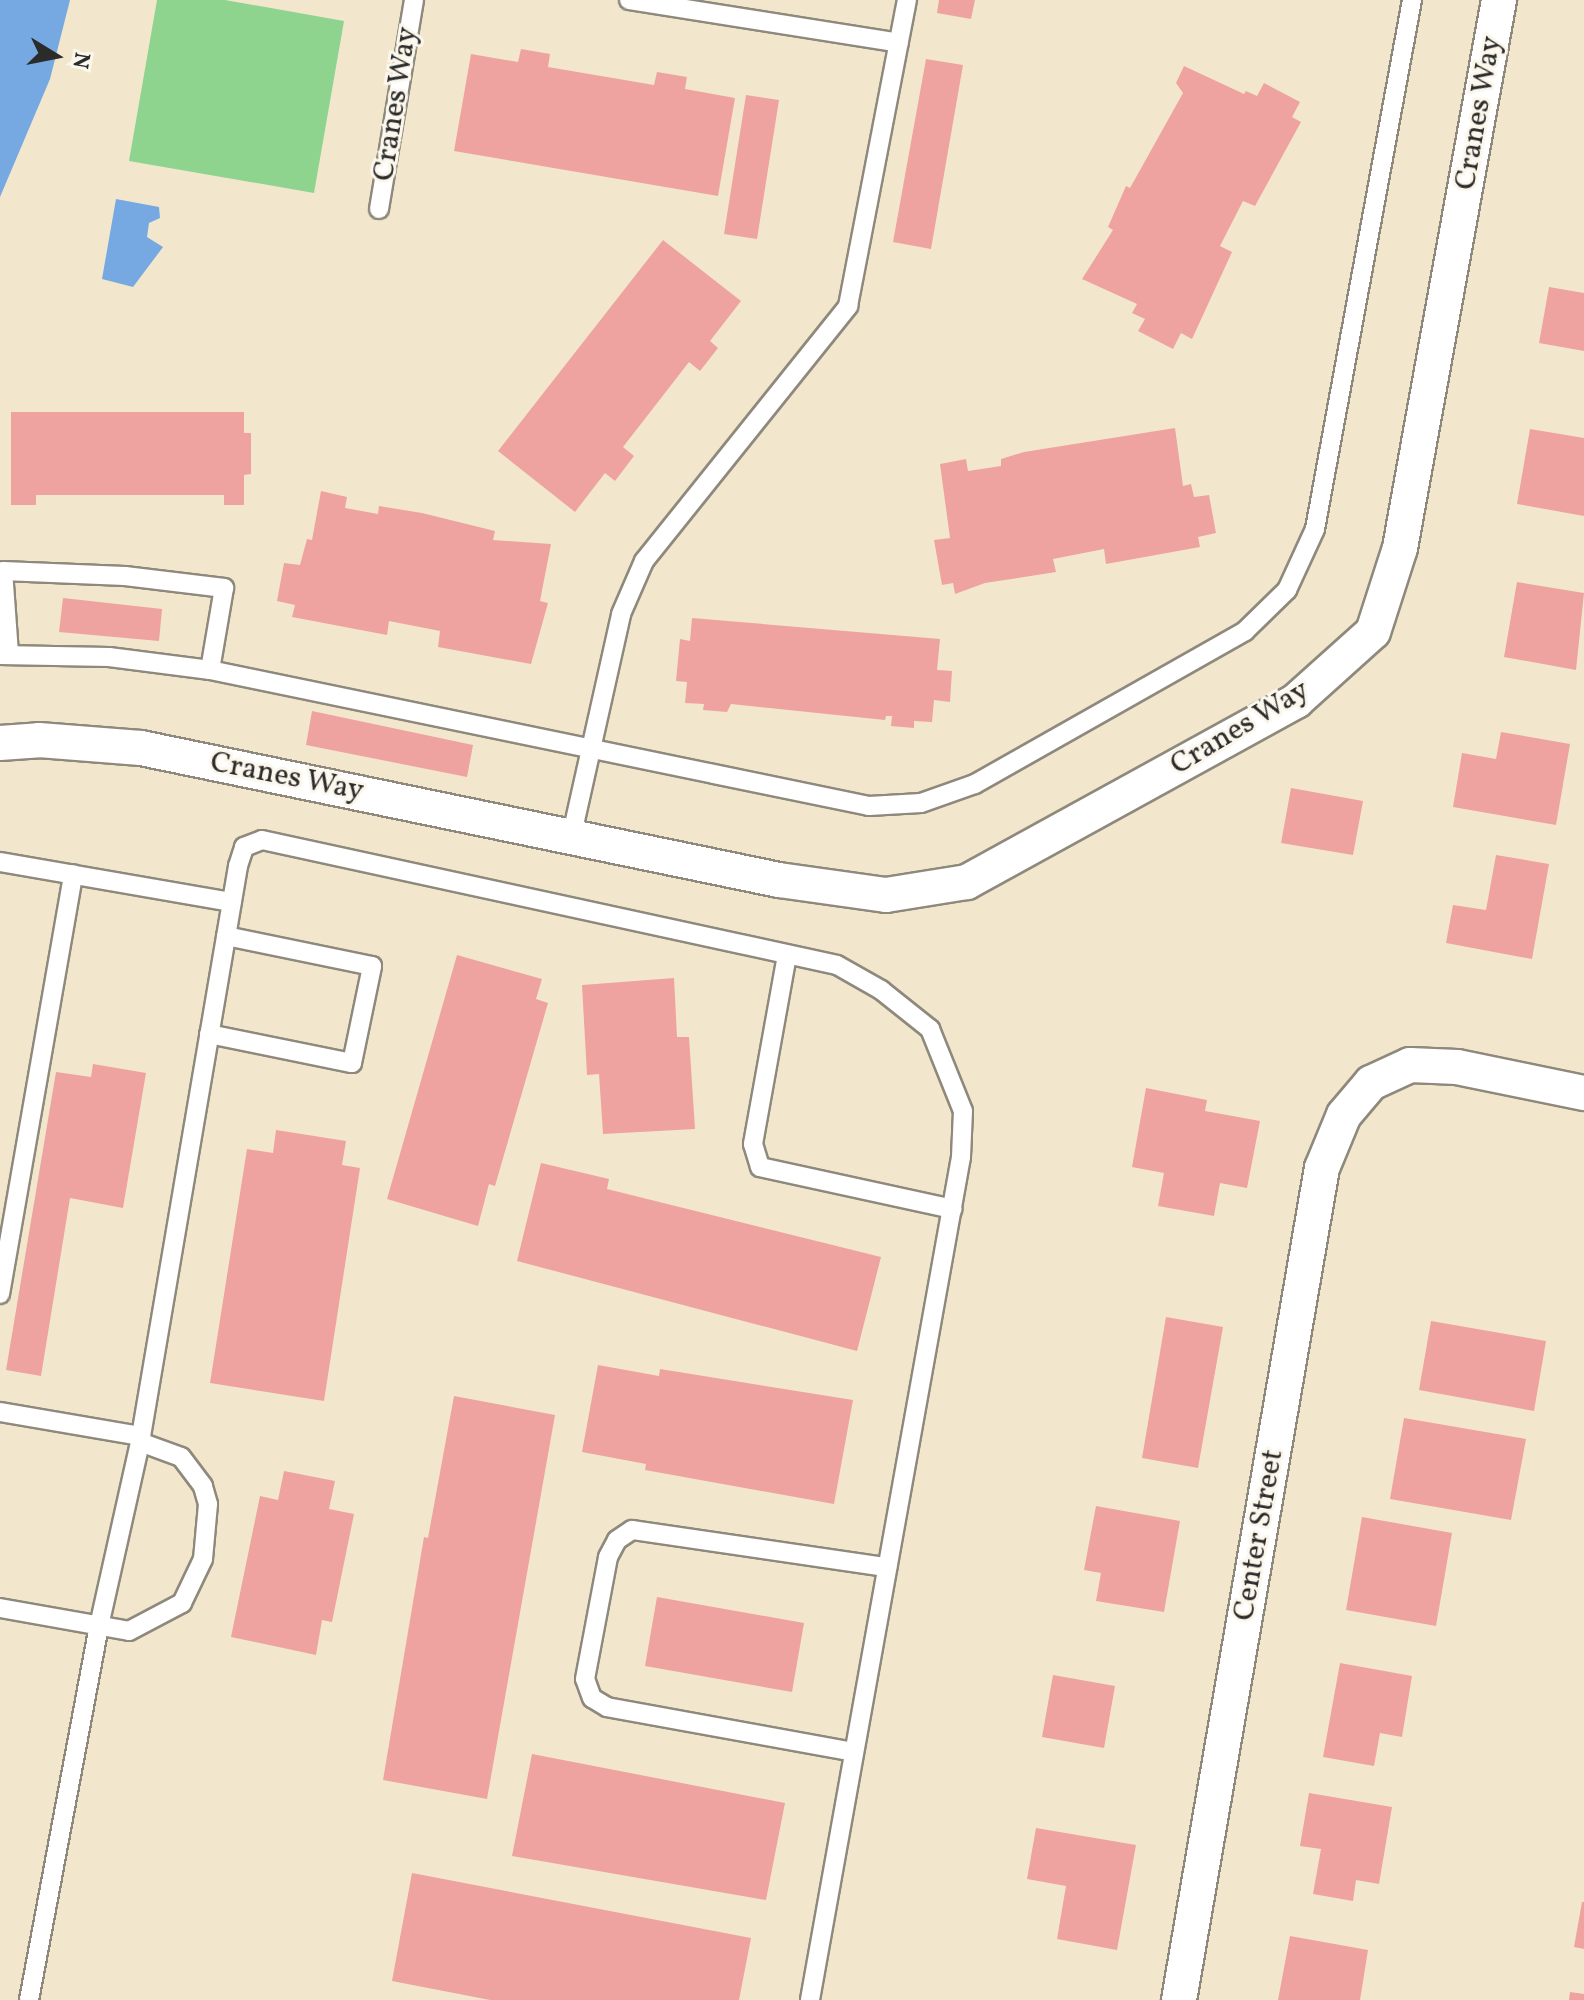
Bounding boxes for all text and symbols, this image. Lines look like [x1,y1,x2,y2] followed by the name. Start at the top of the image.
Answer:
[16,16,96,96] north arrow
[366,24,426,184] street label: Cranes Way
[1448,33,1510,193] street label: Cranes Way
[63,50,97,71] text: N
[1164,672,1316,784] street label: Cranes Way
[207,744,367,810] street label: Cranes Way
[1226,1447,1292,1623] street label: Center Street

